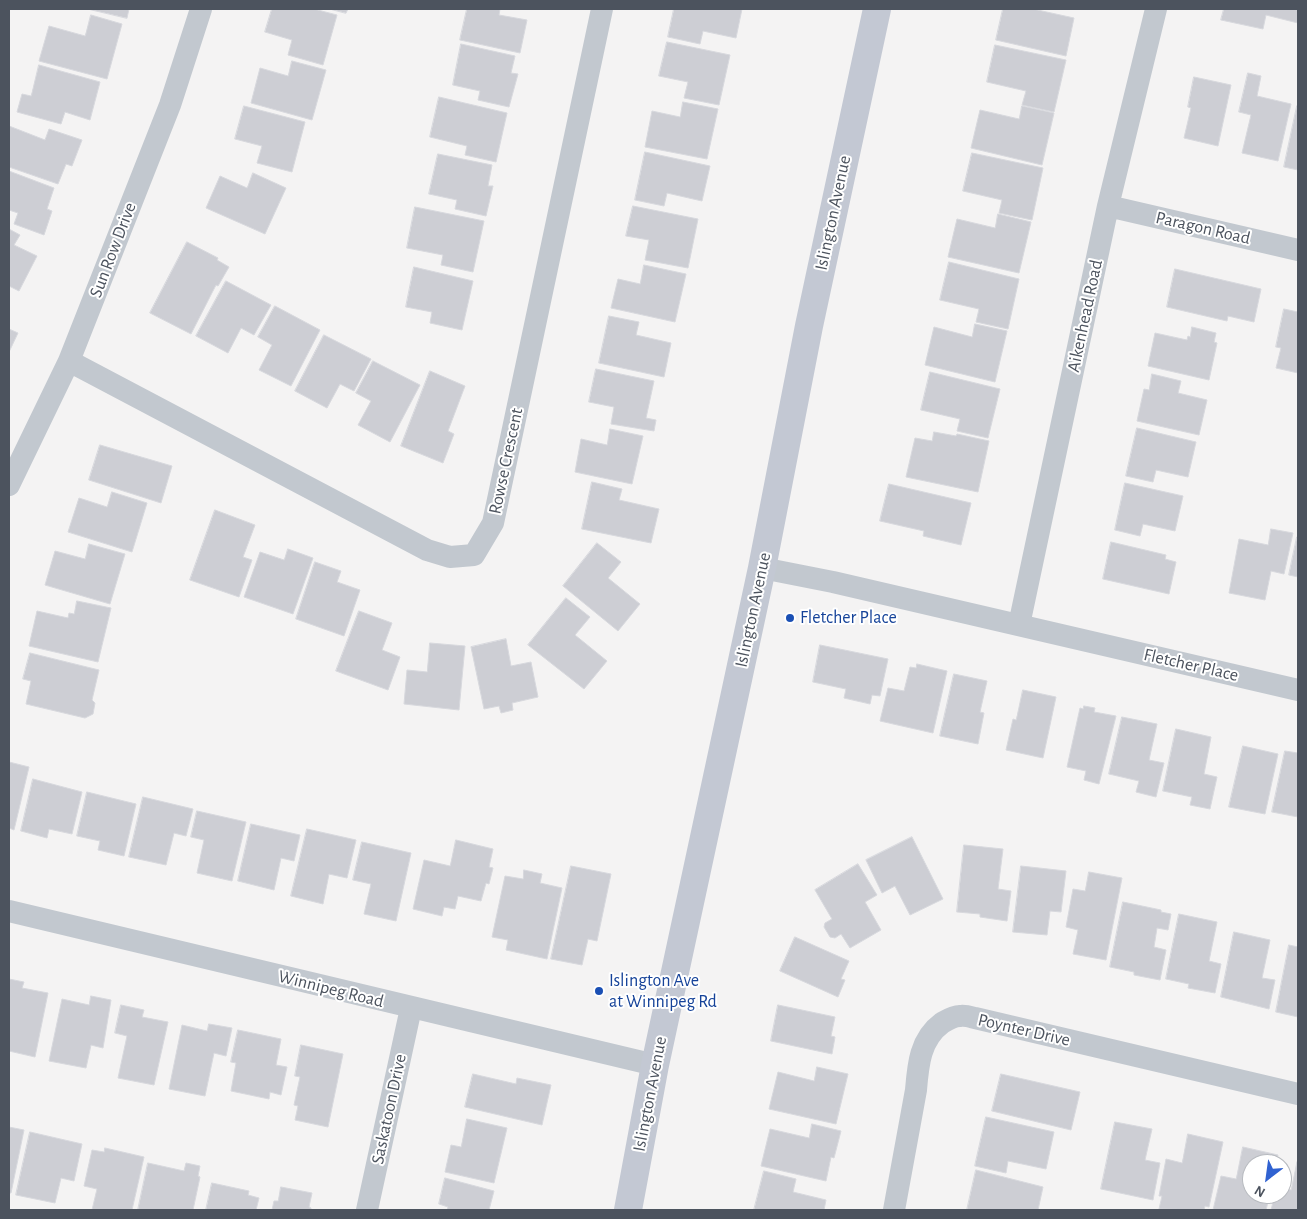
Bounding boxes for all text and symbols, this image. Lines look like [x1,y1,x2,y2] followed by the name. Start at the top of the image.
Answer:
[810,154,856,272] street label: Islington Avenue
[85,199,141,301] street label: Sun Row Drive
[1154,207,1252,249] street label: Paragon Road
[1063,258,1107,374] street label: Aikenhead Road
[484,406,528,516] street label: Rowse Crescent
[730,551,776,669] street label: Islington Avenue
[800,607,897,629] place label: Fletcher Place
[784,612,796,624] marker: Fletcher Place
[1141,644,1241,686] street label: Fletcher Place
[276,965,386,1013] street label: Winnipeg Road
[609,970,717,1012] place label: Islington Ave at Winnipeg Rd
[593,985,605,997] marker: Islington Ave at Winnipeg Rd
[976,1009,1072,1051] street label: Poynter Drive
[628,1035,672,1153] street label: Islington Avenue
[367,1052,411,1166] street label: Saskatoon Drive
[1242,1154,1292,1204] north arrow
[1252,1183,1268,1200] text: N

